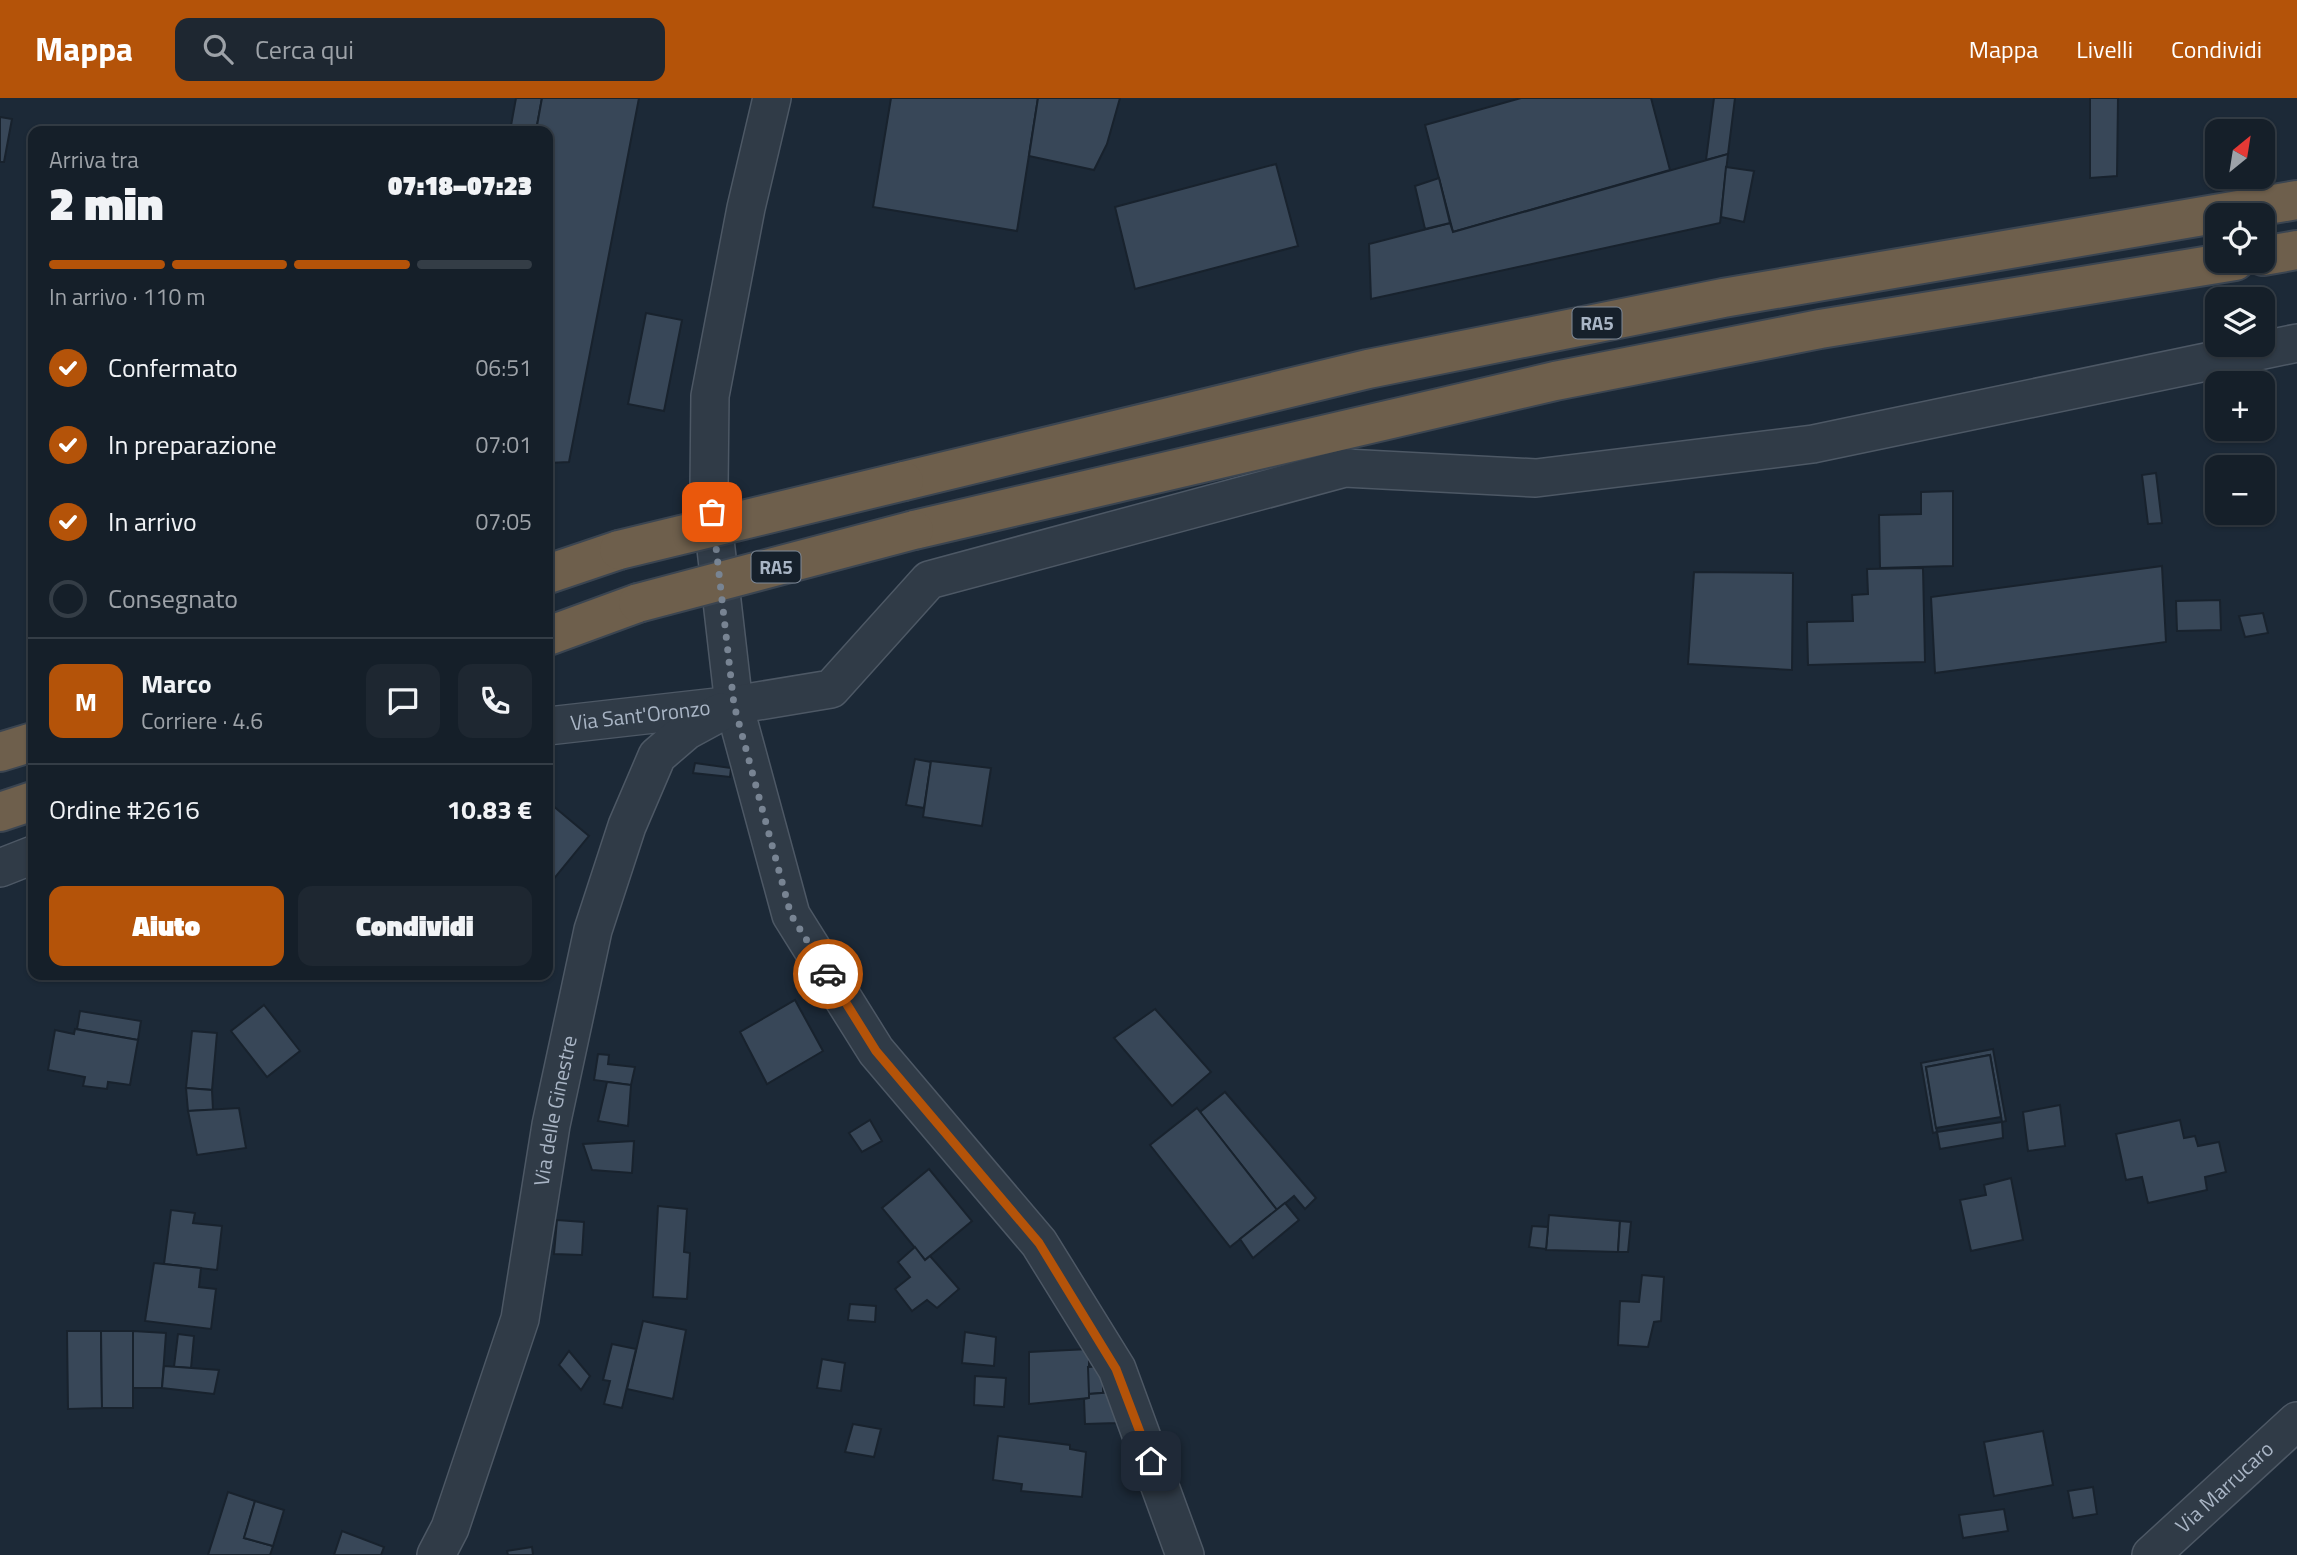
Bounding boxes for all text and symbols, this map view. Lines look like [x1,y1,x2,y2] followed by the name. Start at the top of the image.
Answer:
[175,18,665,81] search box
[35,24,133,74] text: Mappa
[199,30,237,68] icon: search
[255,30,354,69] text: Cerca qui
[1969,31,2038,67] text: Mappa
[2076,31,2133,67] text: Livelli
[2171,31,2262,67] text: Condividi
[2205,119,2275,189] north arrow
[2205,119,2275,525] map controls
[49,142,139,177] text: Arriva tra
[388,166,532,205] text: 07:18–07:23
[49,168,163,238] text: 2 min
[2205,203,2275,273] button: locate
[49,279,206,314] text: In arrivo · 110 m
[2205,287,2275,357] button: layers
[1572,308,1622,339] road number: RA5
[108,348,238,387] text: Confermato
[49,349,87,387] icon: check
[475,350,532,385] text: 06:51
[2205,371,2275,441] button: +
[108,425,277,464] text: In preparazione
[49,426,87,464] icon: check
[475,427,532,462] text: 07:01
[2205,455,2275,525] button: −
[682,482,742,542] pin
[693,493,731,531] icon: bag
[108,502,197,541] text: In arrivo
[49,503,87,541] icon: check
[475,504,532,539] text: 07:05
[752,552,800,582] road number: RA5
[108,579,238,618] text: Consegnato
[141,664,212,703] text: Marco
[366,664,440,738] button: chat
[458,664,532,738] button: phone
[75,682,97,721] text: M
[569,691,712,738] street label: Via Sant'Oronzo
[141,703,263,738] text: Corriere · 4.6
[49,790,200,829] text: Ordine #2616
[447,790,532,829] text: 10.83 €
[49,886,284,966] button: Aiuto
[298,886,532,966] button: Condividi
[793,939,863,1009] courier
[809,955,847,993] icon: car
[524,1032,585,1188] street label: Via delle Ginestre
[1121,1431,1181,1491] pin
[2168,1433,2280,1540] street label: Via Marrucaro
[1132,1442,1170,1480] icon: home

